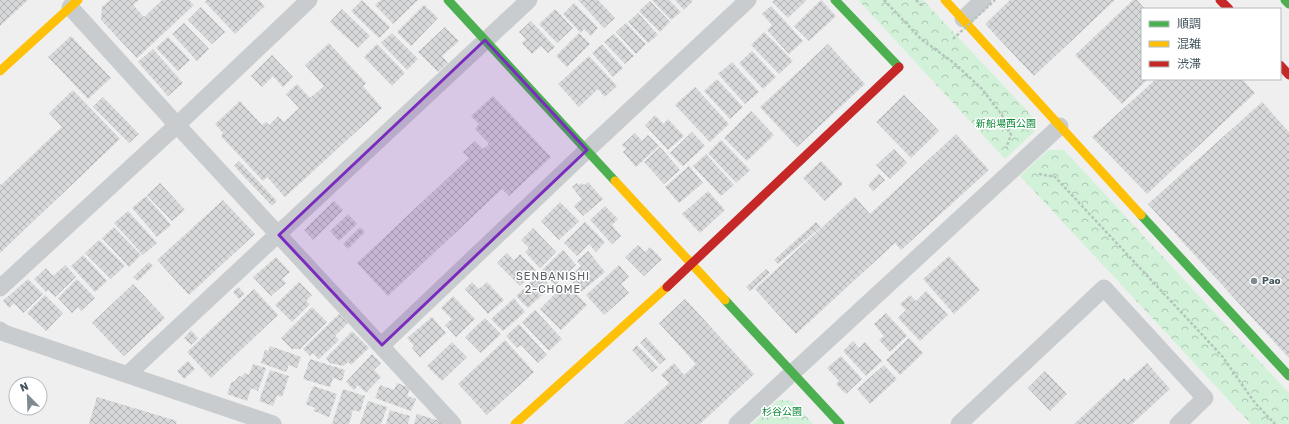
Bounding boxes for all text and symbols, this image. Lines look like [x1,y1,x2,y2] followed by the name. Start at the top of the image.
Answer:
[1141,8,1281,80] legend
[1177,17,1201,31] text: 順調
[1177,37,1201,51] text: 混雑
[1177,57,1201,71] text: 渋滞
[976,118,1036,130] park label: 新船場西公園
[516,270,590,296] district label: SENBANISHI 2-CHOME
[1262,275,1281,287] place label: Pao
[1249,276,1259,286] marker: Pao
[8,376,48,416] north arrow
[18,380,31,395] text: N
[762,406,802,418] park label: 杉谷公園

